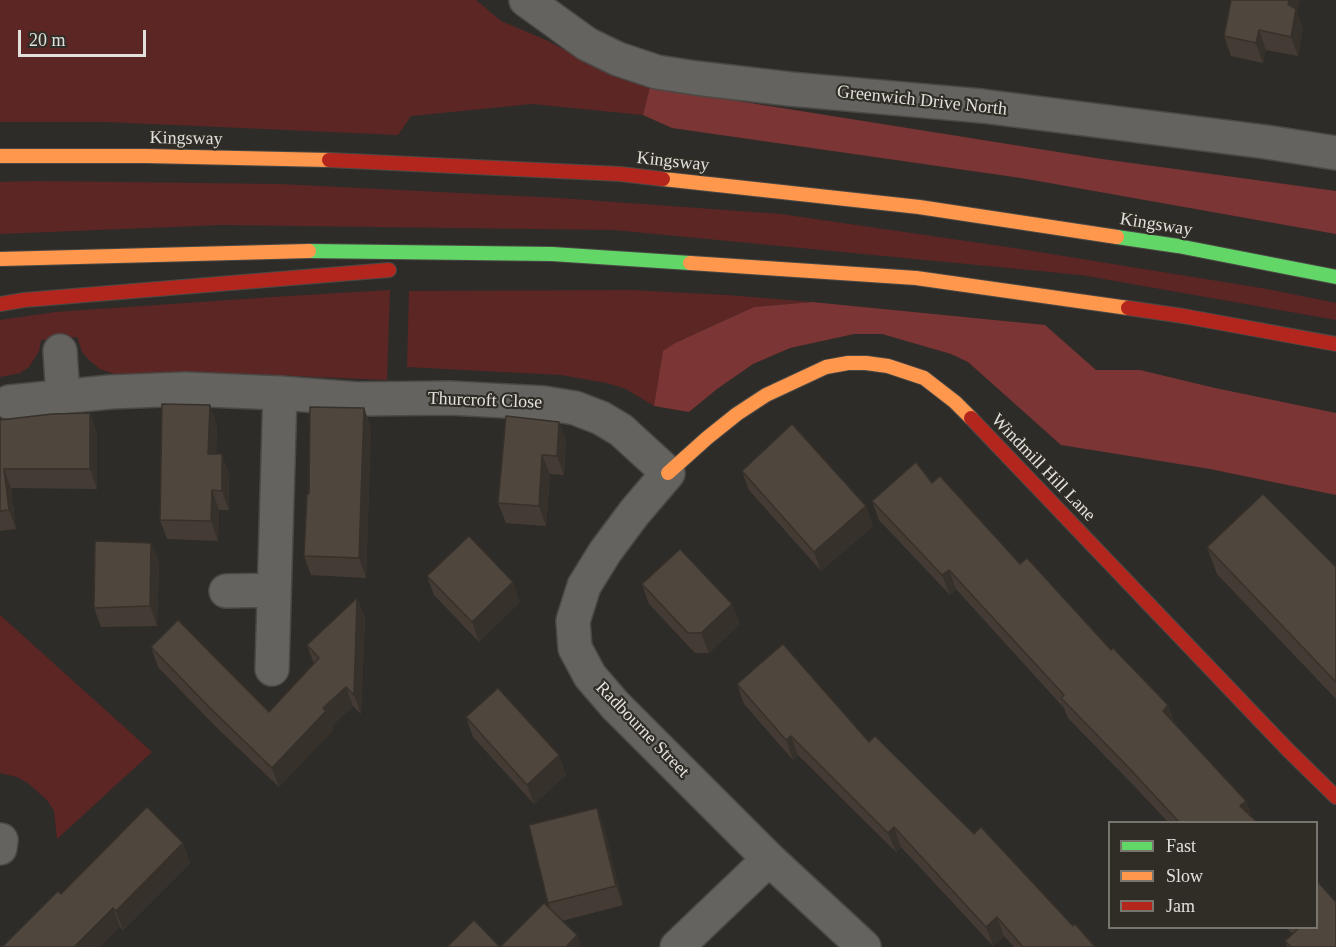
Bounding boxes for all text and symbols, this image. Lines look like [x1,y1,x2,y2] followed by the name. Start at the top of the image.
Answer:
[21,18,148,56] scale bar
[29,30,66,50] text: 20 m
[836,81,1008,121] street label: Greenwich Drive North
[149,128,223,150] street label: Kingsway
[636,147,710,177] street label: Kingsway
[1118,209,1194,241] street label: Kingsway
[427,388,543,414] street label: Thurcroft Close
[986,410,1100,526] street label: Windmill Hill Lane
[591,677,693,783] street label: Radbourne Street
[1108,821,1318,929] legend
[1166,836,1196,856] text: Fast
[1166,866,1203,886] text: Slow
[1166,896,1195,916] text: Jam

